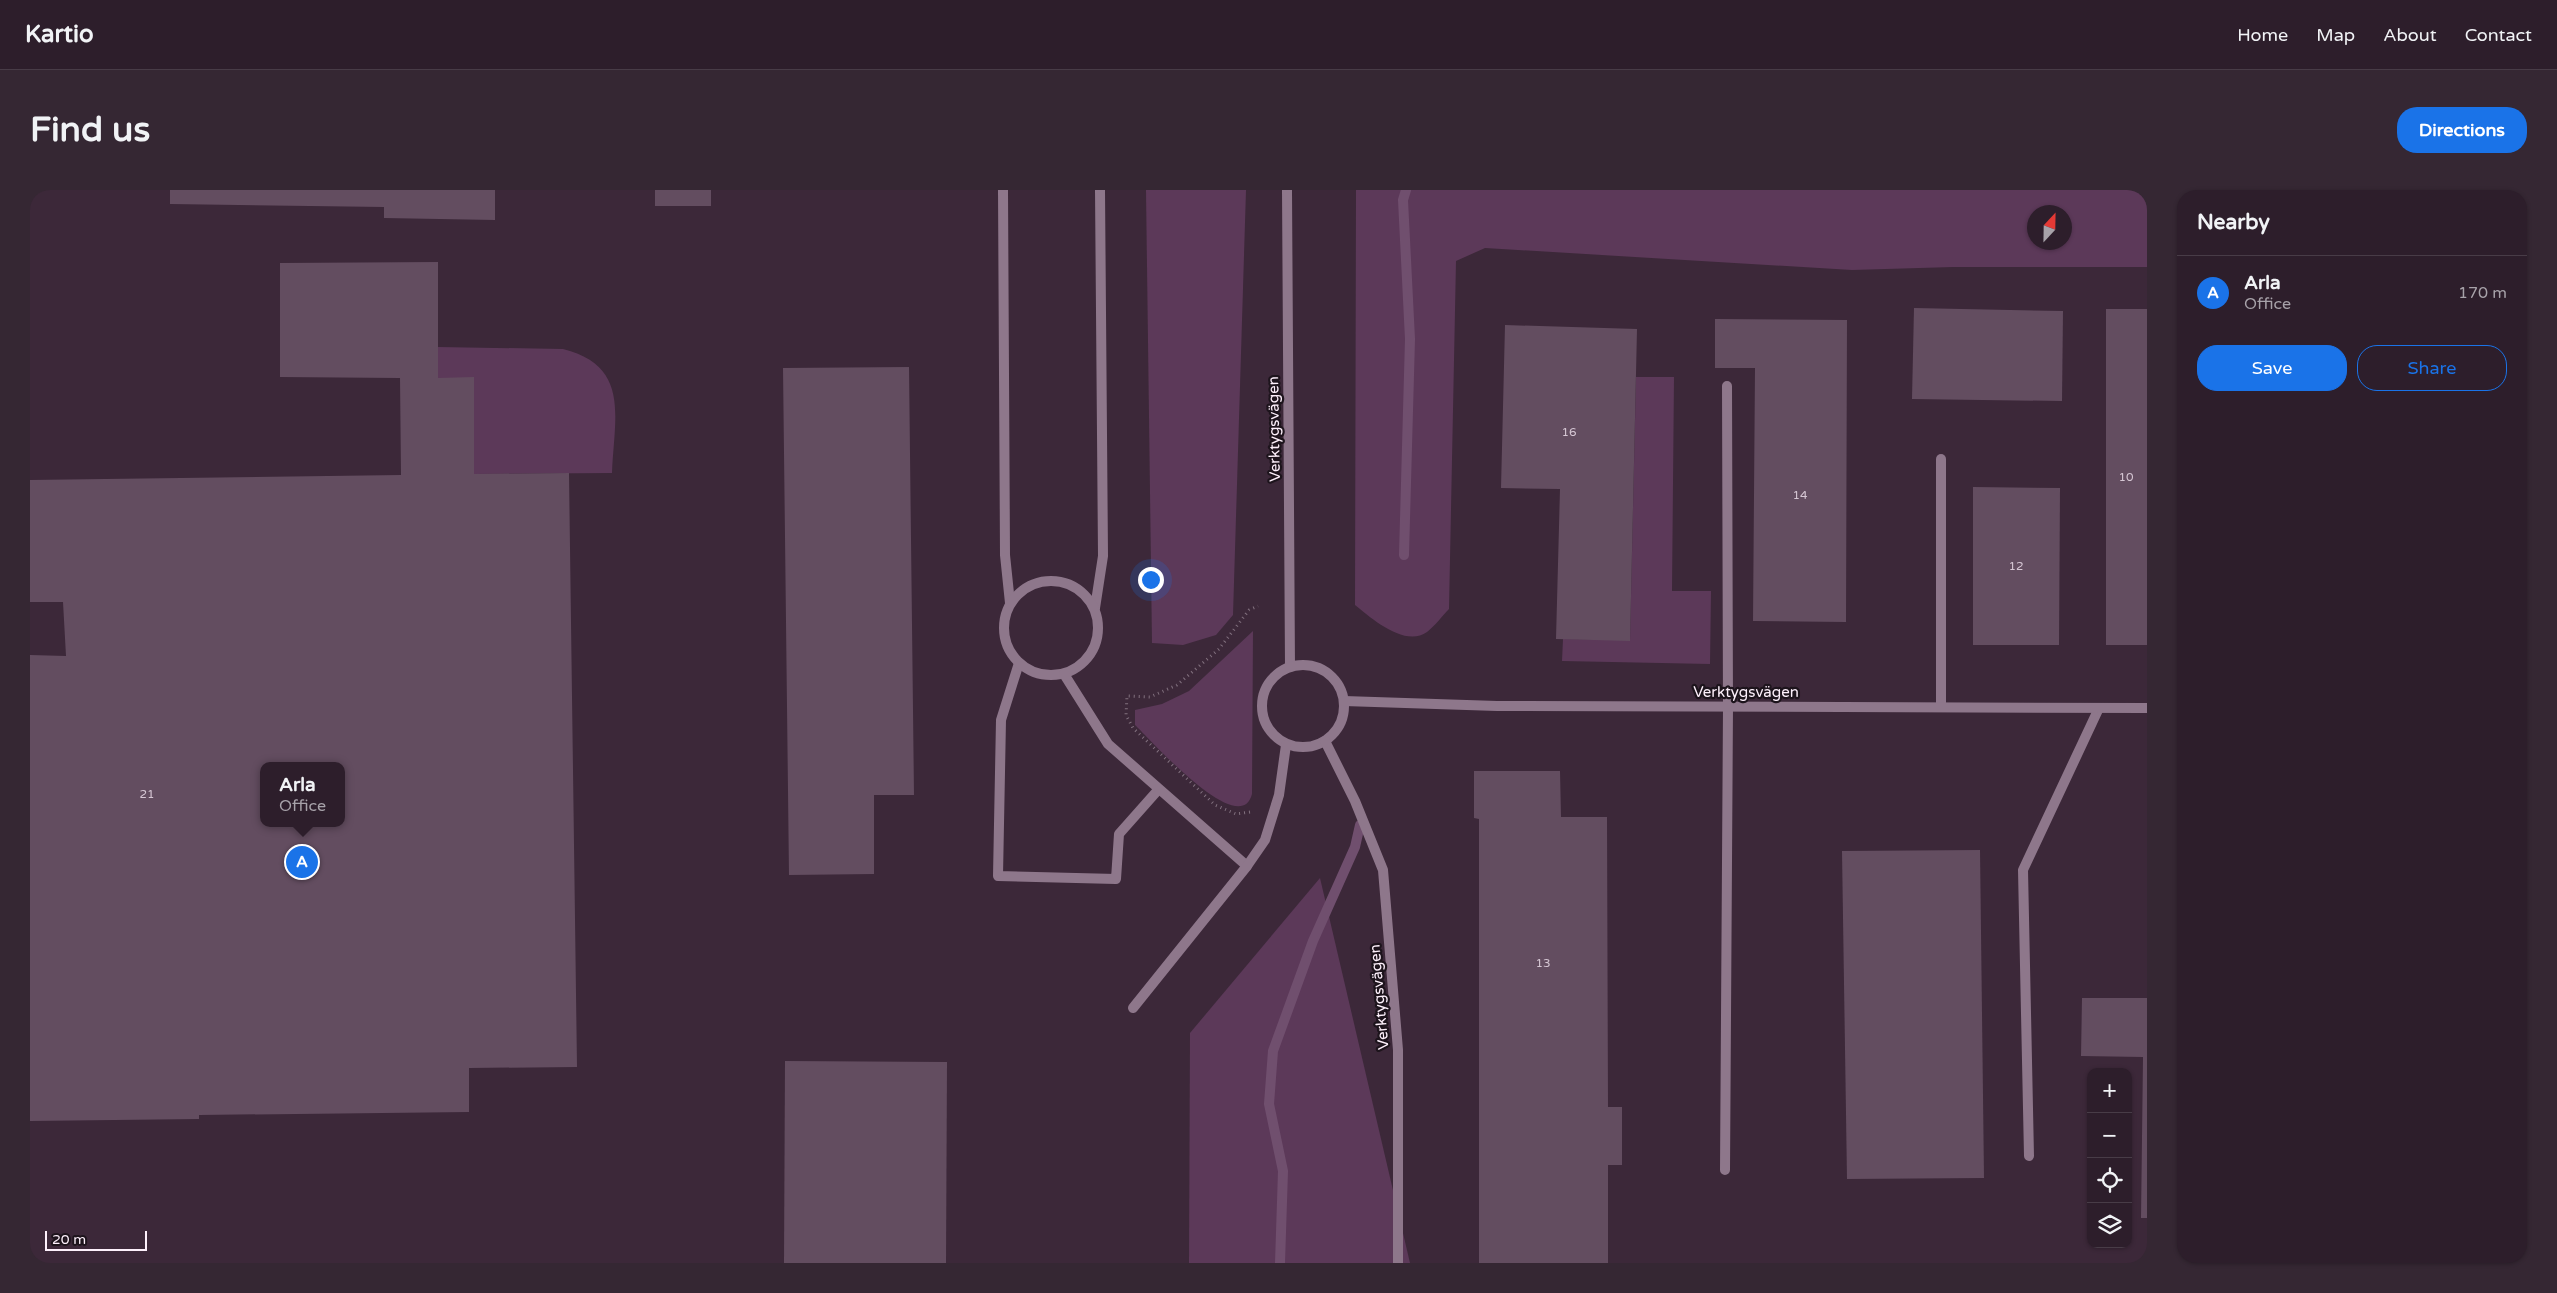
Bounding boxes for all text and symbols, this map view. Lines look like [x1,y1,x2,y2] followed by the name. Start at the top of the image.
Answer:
[25,20,94,49] text: Kartio
[2237,24,2288,46] text: Home
[2316,24,2355,46] text: Map
[2383,24,2437,46] text: About
[2465,24,2532,46] text: Contact
[2397,107,2527,153] button: Directions
[30,109,150,151] text: Find us
[2027,205,2072,250] north arrow
[2197,210,2270,235] text: Nearby
[2244,272,2281,294] text: Arla
[2207,283,2219,303] text: A
[2458,283,2507,303] text: 170 m
[2244,294,2291,314] text: Office
[2197,345,2347,391] button: Save
[2357,345,2507,391] button: Share
[1264,376,1284,482] street label: Verktygsvägen
[1561,425,1577,439] house number: 16
[2118,470,2134,484] house number: 10
[1792,488,1808,502] house number: 14
[2008,559,2024,573] house number: 12
[1138,567,1164,593] your location
[1693,683,1799,701] street label: Verktygsvägen
[260,762,345,827] popup
[279,774,316,796] text: Arla
[139,787,155,801] house number: 21
[279,796,326,816] text: Office
[286,843,318,881] pin: A
[1365,944,1393,1050] street label: Verktygsvägen
[1535,956,1551,970] house number: 13
[2087,1068,2132,1248] map controls
[2087,1068,2132,1113] button: +
[2087,1113,2132,1158] button: −
[2087,1158,2132,1203] button: locate
[2087,1203,2132,1248] button: layers
[45,1228,148,1251] scale bar
[52,1231,86,1248] text: 20 m

